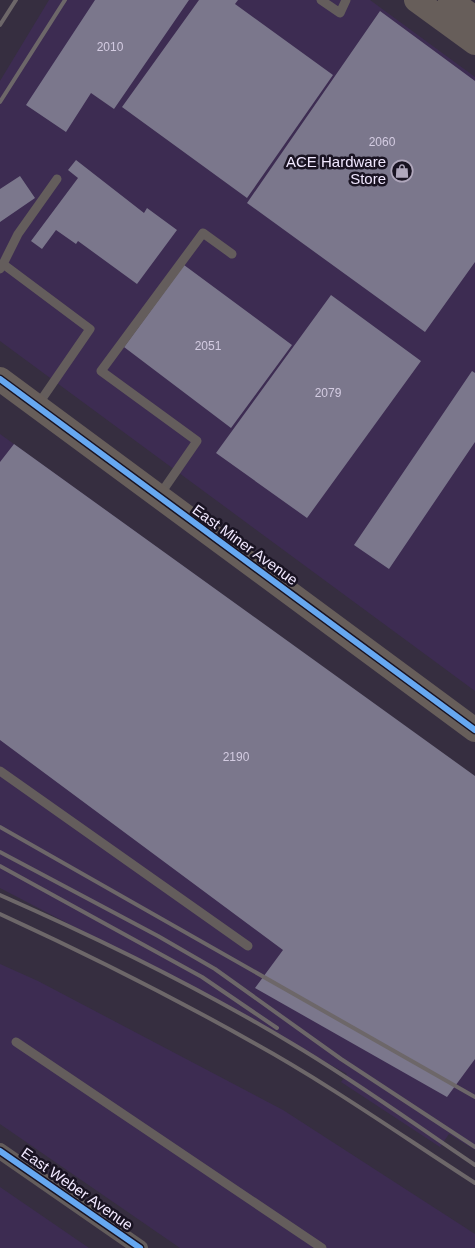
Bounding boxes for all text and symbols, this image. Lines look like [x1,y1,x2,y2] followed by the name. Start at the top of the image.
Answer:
[97,40,124,54] house number: 2010
[369,135,396,149] house number: 2060
[286,153,386,187] place label: ACE Hardware Store
[390,159,414,183] shop icon: ACE Hardware Store
[195,339,222,353] house number: 2051
[315,386,342,400] house number: 2079
[189,501,301,588] street label: East Miner Avenue
[223,750,250,764] house number: 2190
[18,1144,136,1233] street label: East Weber Avenue

